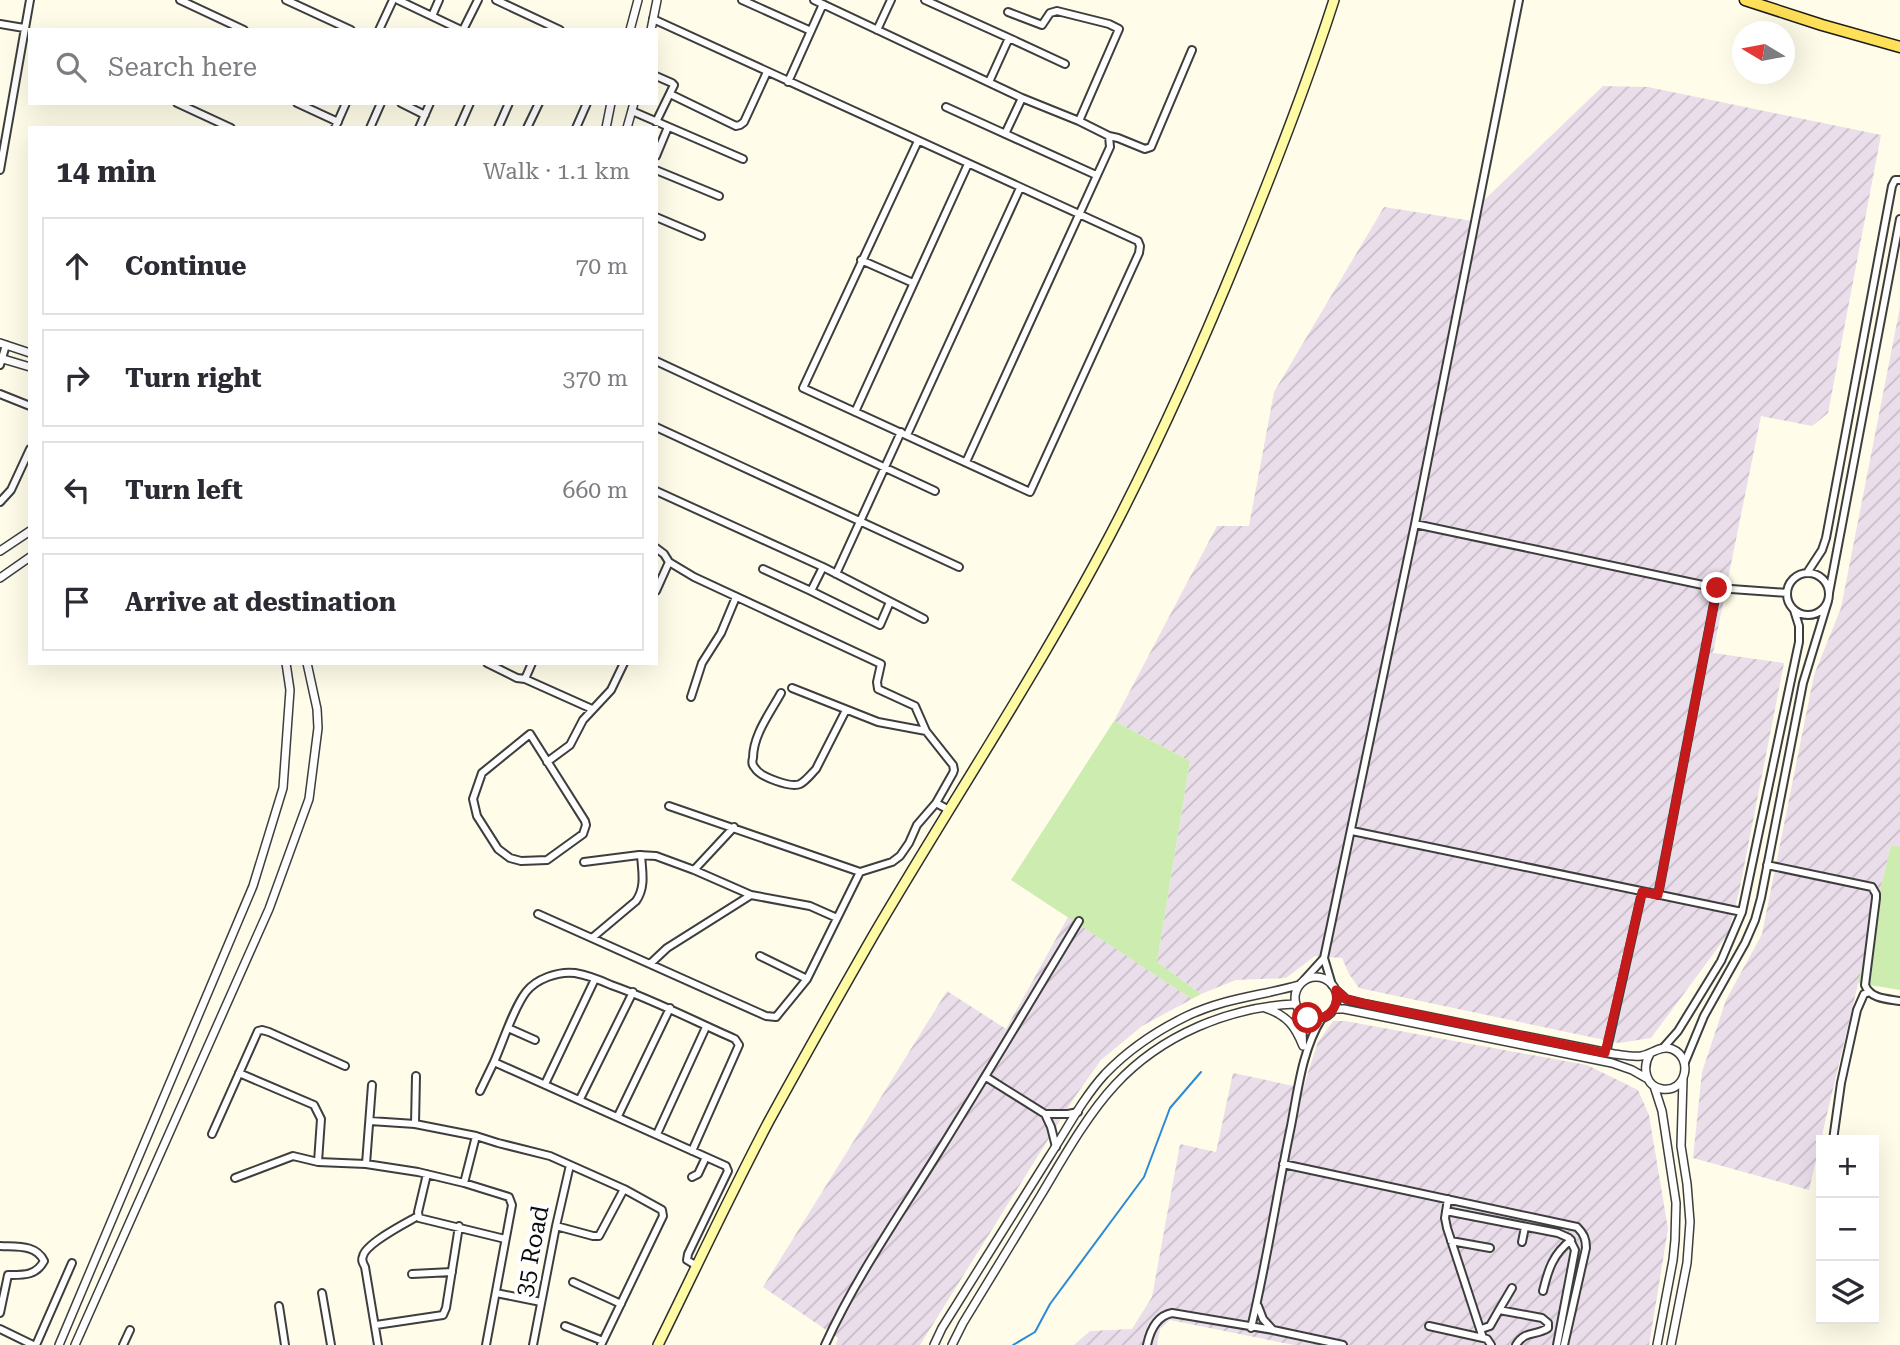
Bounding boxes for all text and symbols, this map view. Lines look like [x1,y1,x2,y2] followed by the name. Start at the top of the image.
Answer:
[1732,21,1795,84] north arrow
[28,28,658,105] search box
[52,48,90,86] icon: search
[108,52,257,82] text: Search here
[56,154,156,189] text: 14 min
[483,158,630,185] text: Walk · 1.1 km
[58,247,96,285] icon: ahead
[125,251,247,281] text: Continue
[575,253,628,280] text: 70 m
[58,359,96,397] icon: right
[125,363,261,393] text: Turn right
[563,365,628,392] text: 370 m
[58,471,96,509] icon: left
[125,475,243,505] text: Turn left
[563,477,628,504] text: 660 m
[1701,572,1732,603] route end
[58,583,96,621] icon: arrive
[125,587,396,617] text: Arrive at destination
[1292,1002,1323,1033] route start
[1816,1135,1879,1324] map controls
[1816,1135,1879,1198] button: +
[1816,1198,1879,1261] button: −
[509,1203,555,1299] street label: 35 Road
[1816,1261,1879,1324] button: layers

